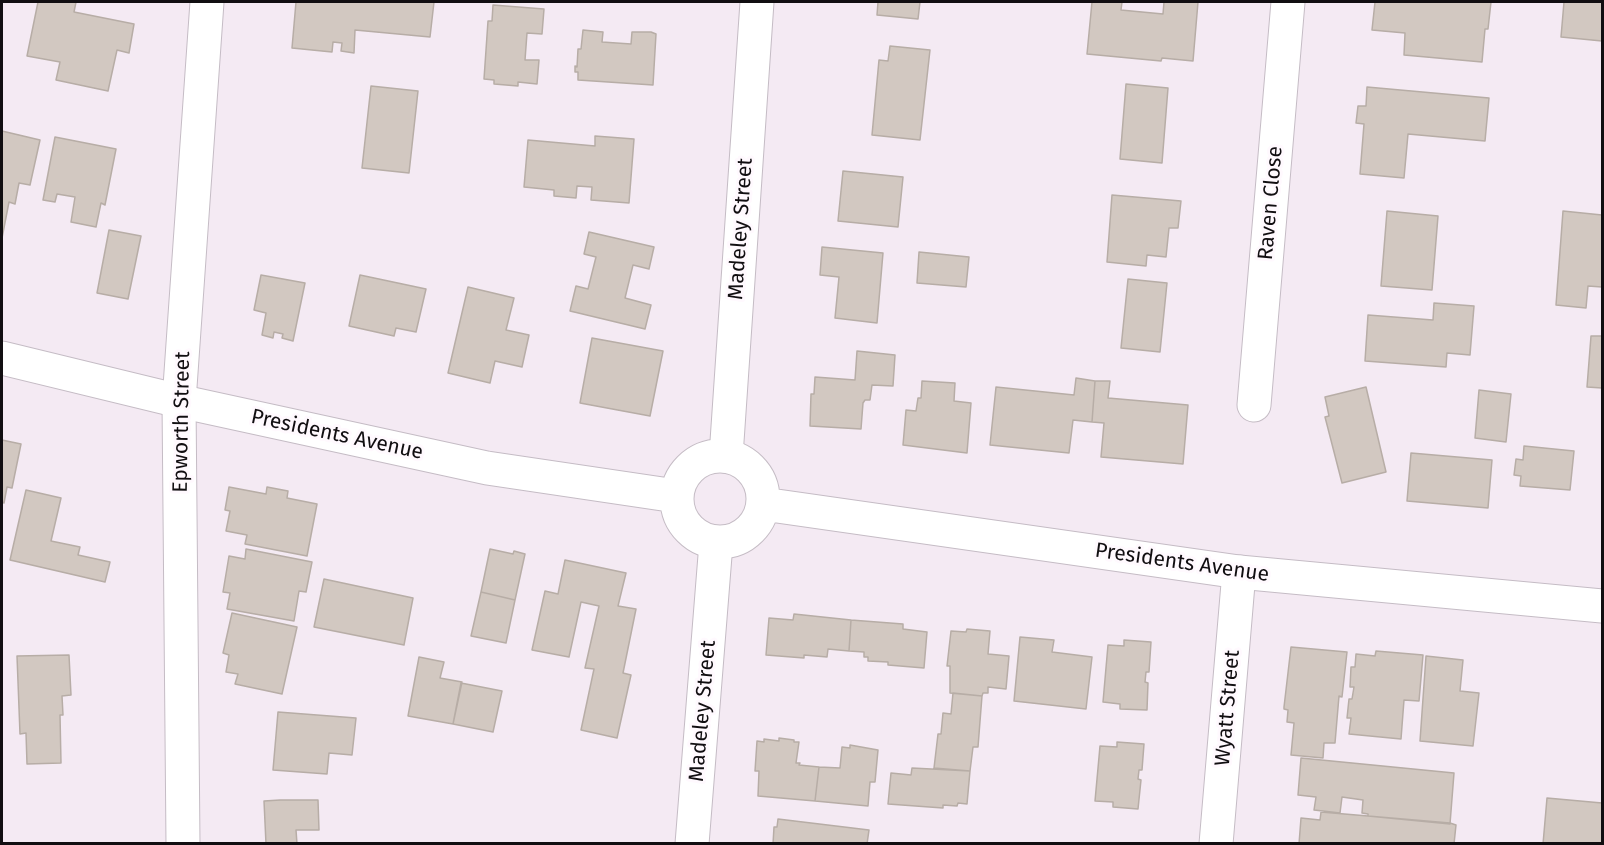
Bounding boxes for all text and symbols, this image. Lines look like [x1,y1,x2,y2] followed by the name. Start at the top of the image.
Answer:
[1253,145,1289,261] street label: Raven Close
[723,157,759,301] street label: Madeley Street
[168,351,196,493] street label: Epworth Street
[249,404,425,466] street label: Presidents Avenue
[1093,538,1271,588] street label: Presidents Avenue
[684,639,722,783] street label: Madeley Street
[1210,649,1246,767] street label: Wyatt Street

